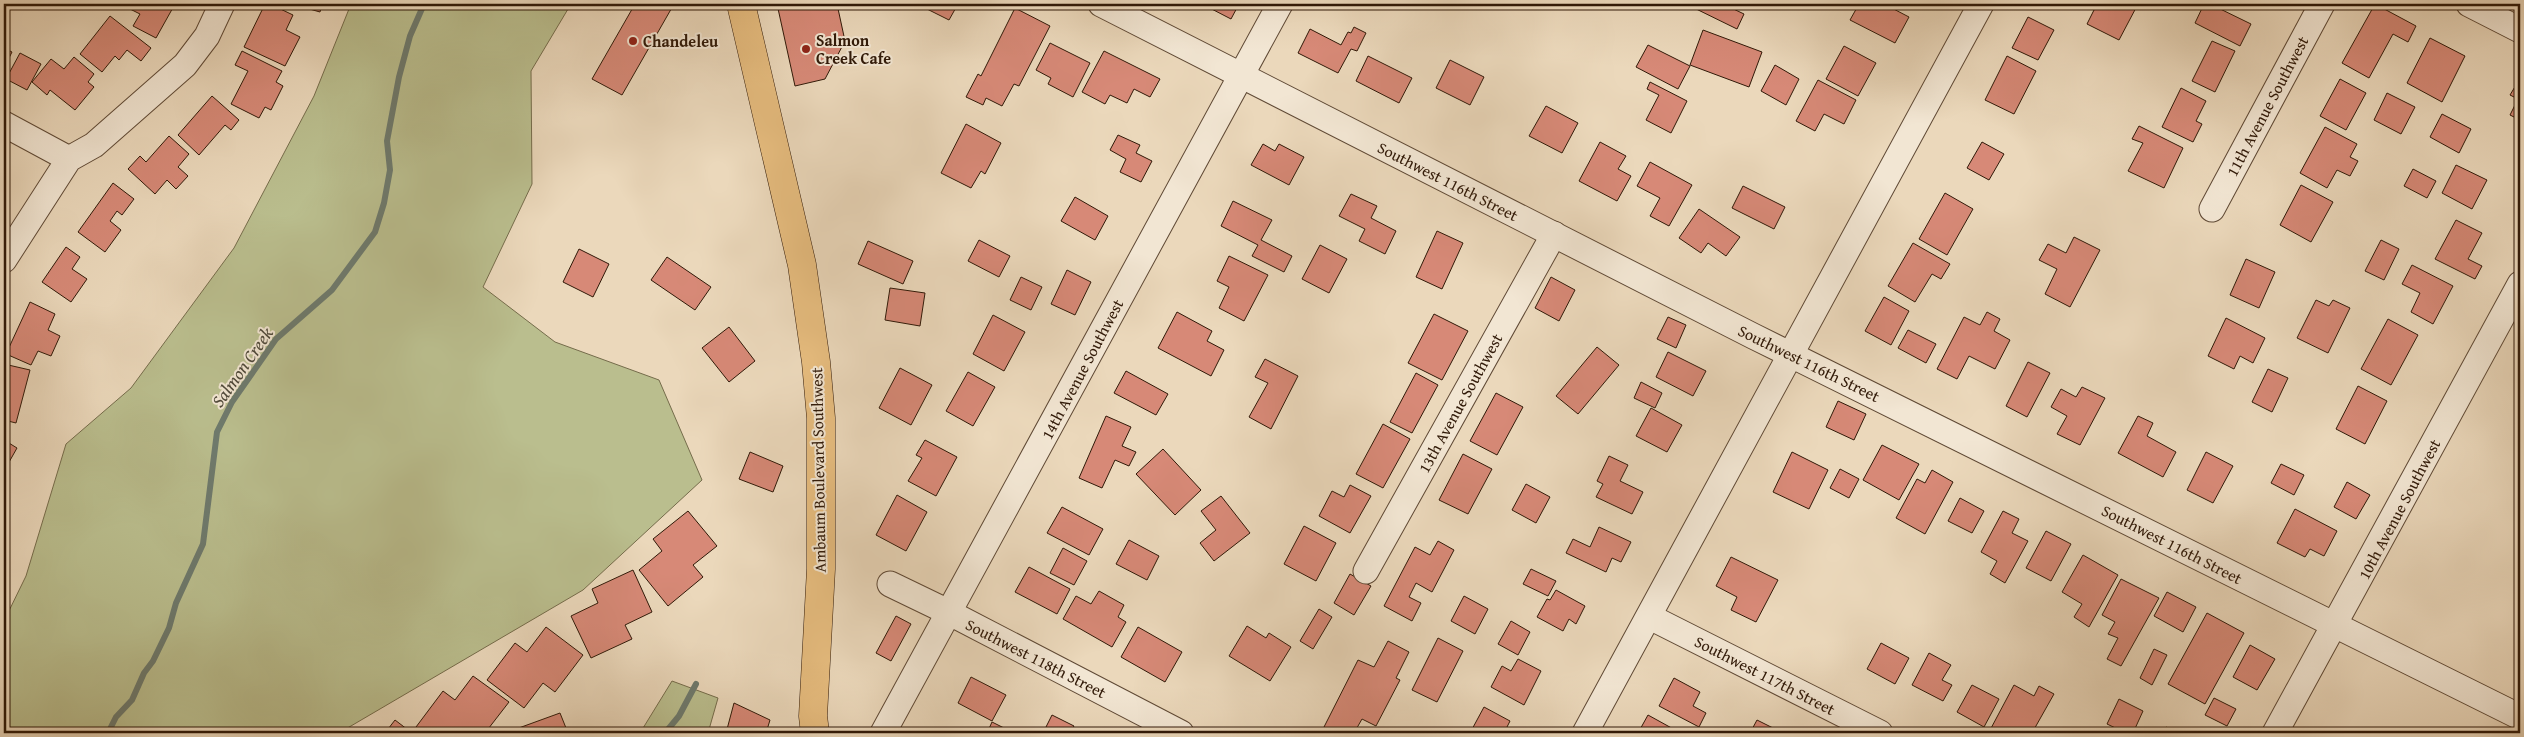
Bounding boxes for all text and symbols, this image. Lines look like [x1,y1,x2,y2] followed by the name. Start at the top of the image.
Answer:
[816,28,891,70] place label: Salmon Creek Cafe
[643,29,719,53] place label: Chandeleu
[2220,31,2314,181] street label: 11th Avenue Southwest
[627,35,639,47] marker: Chandeleu
[800,43,812,55] marker: Salmon Creek Cafe
[1373,135,1523,227] street label: Southwest 116th Street
[1035,294,1129,444] street label: 14th Avenue Southwest
[1734,318,1884,408] street label: Southwest 116th Street
[204,321,280,413] water label: Salmon Creek
[1412,329,1508,477] street label: 13th Avenue Southwest
[804,367,832,573] street label: Ambaum Boulevard Southwest
[2352,434,2446,584] street label: 10th Avenue Southwest
[2097,498,2247,590] street label: Southwest 116th Street
[961,612,1111,704] street label: Southwest 118th Street
[1690,629,1840,721] street label: Southwest 117th Street

